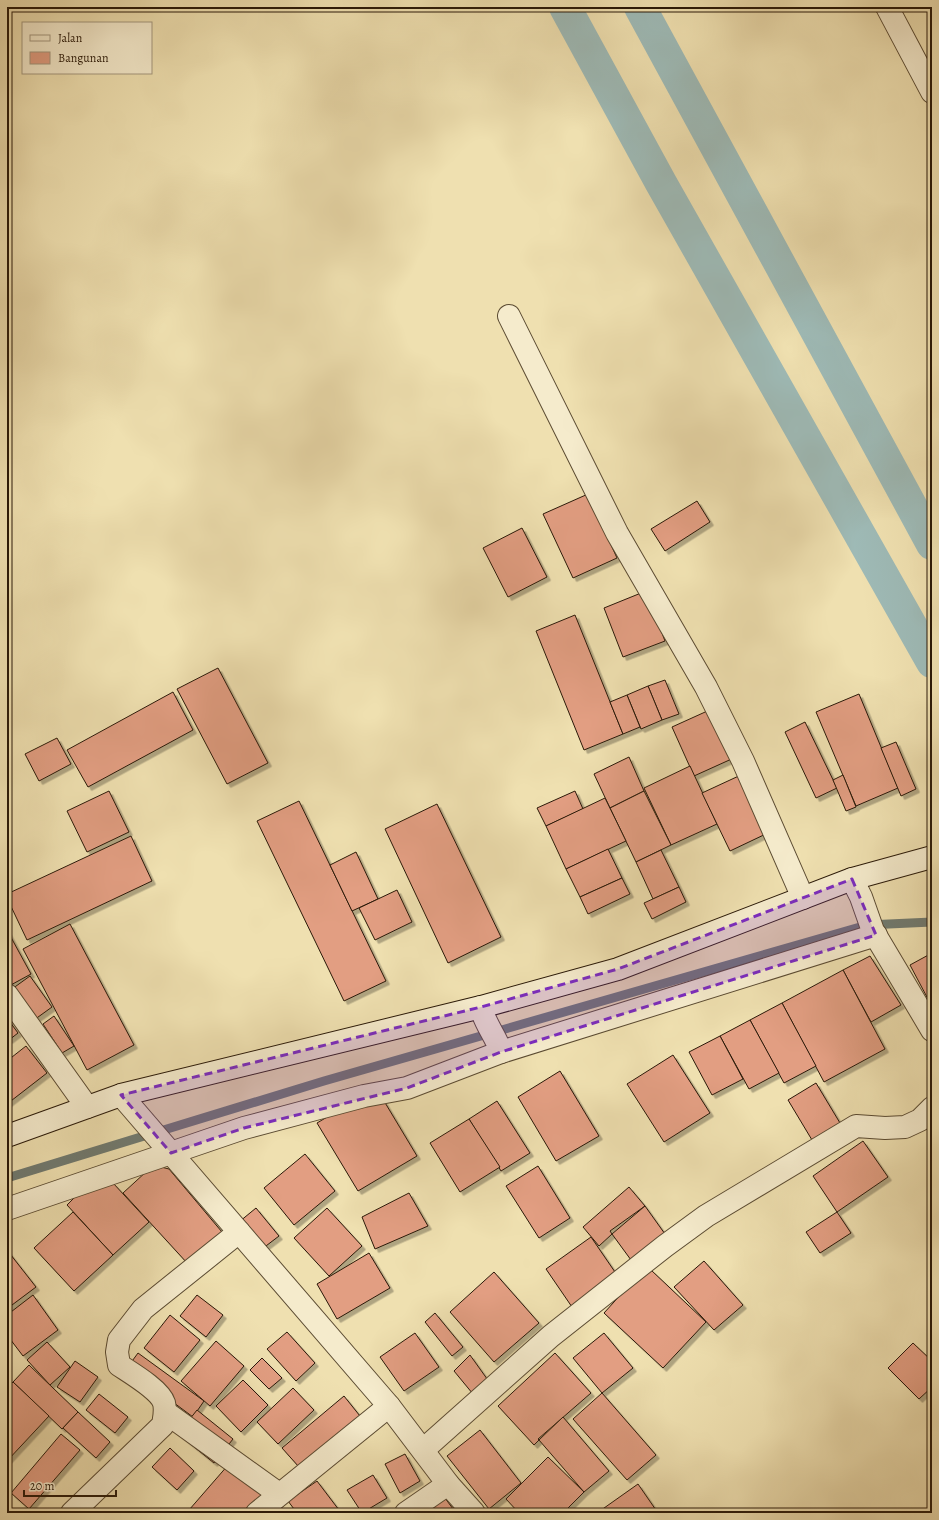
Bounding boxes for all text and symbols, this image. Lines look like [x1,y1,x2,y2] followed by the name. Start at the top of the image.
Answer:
[22,22,152,74] legend
[58,30,83,46] text: Jalan
[58,50,109,66] text: Bangunan
[24,1472,116,1498] scale bar
[30,1478,54,1494] text: 20 m

